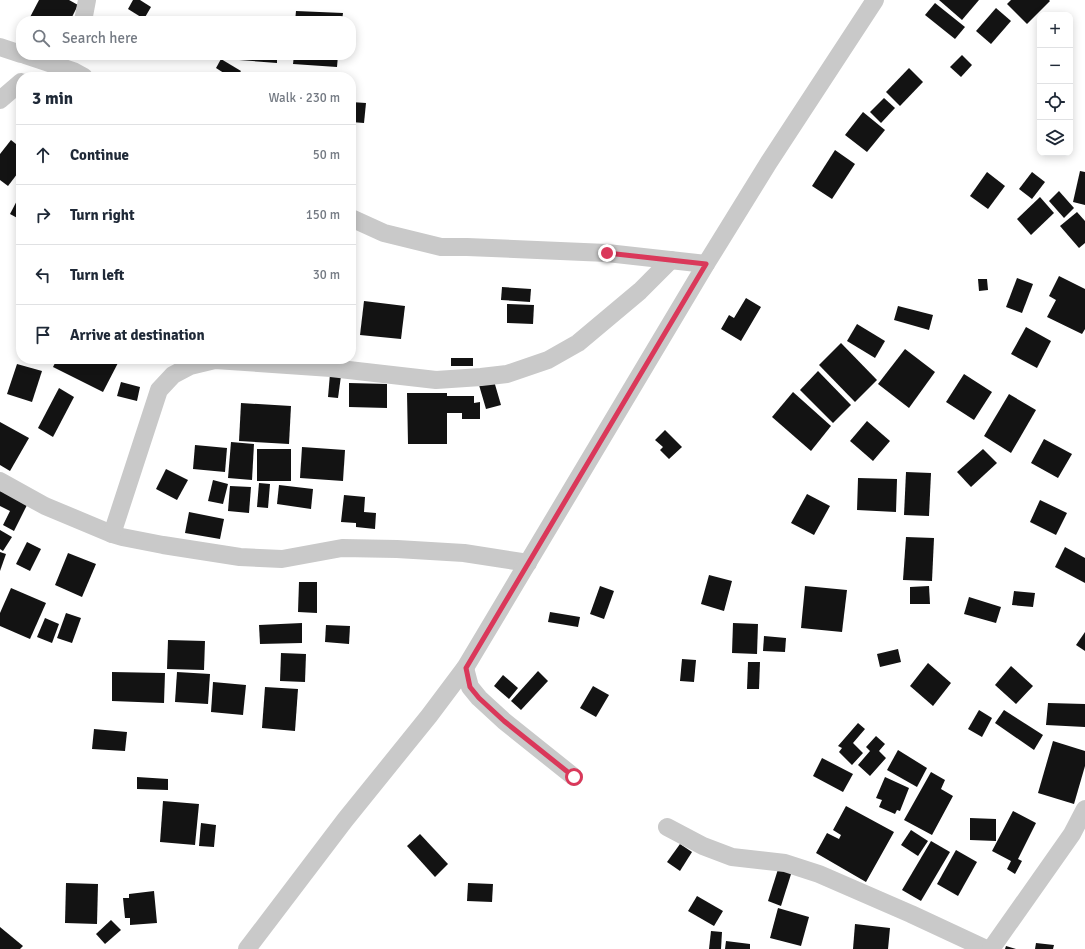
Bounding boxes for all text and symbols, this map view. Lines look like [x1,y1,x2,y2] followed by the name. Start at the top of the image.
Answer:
[1037,12,1073,156] map controls
[1037,12,1073,48] button: +
[16,16,356,60] search box
[30,27,52,49] icon: search
[62,29,138,47] text: Search here
[1037,48,1073,84] button: −
[1037,84,1073,120] button: locate
[32,88,73,109] text: 3 min
[269,90,340,106] text: Walk · 230 m
[1037,120,1073,156] button: layers
[32,144,54,166] icon: ahead
[70,146,129,164] text: Continue
[313,147,340,163] text: 50 m
[32,204,54,226] icon: right
[70,206,135,224] text: Turn right
[306,207,340,223] text: 150 m
[598,244,616,262] route end
[32,264,54,286] icon: left
[70,266,124,284] text: Turn left
[313,267,340,283] text: 30 m
[32,324,54,346] icon: arrive
[70,326,205,344] text: Arrive at destination
[565,768,583,786] route start

